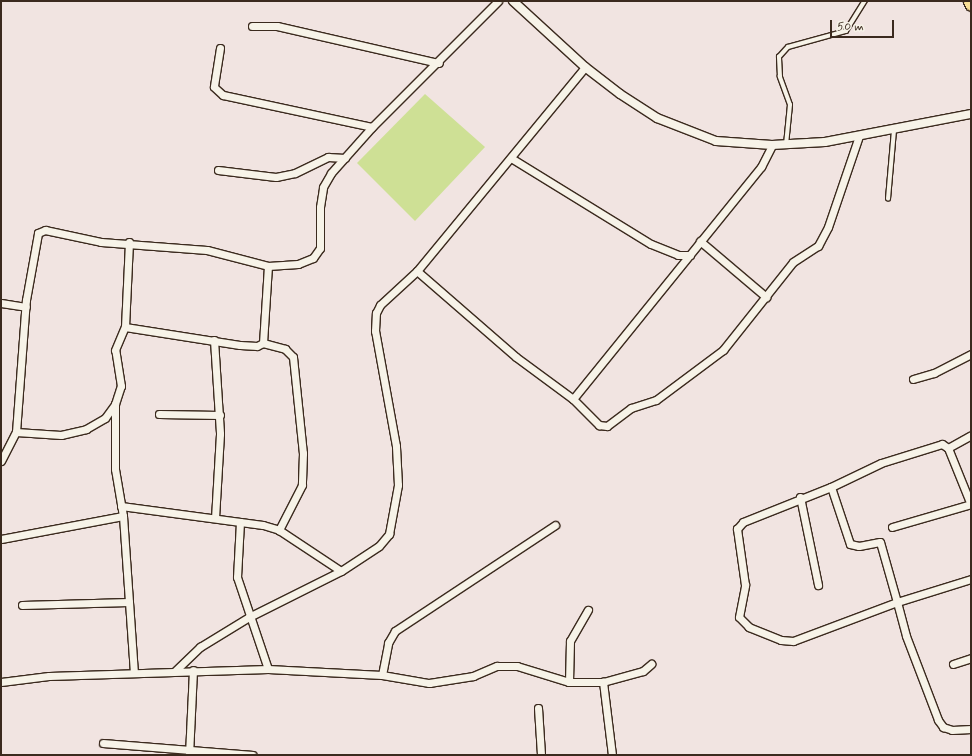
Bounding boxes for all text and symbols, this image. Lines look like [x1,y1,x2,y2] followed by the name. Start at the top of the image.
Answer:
[832,12,896,38] scale bar
[837,19,864,35] text: 50 m

